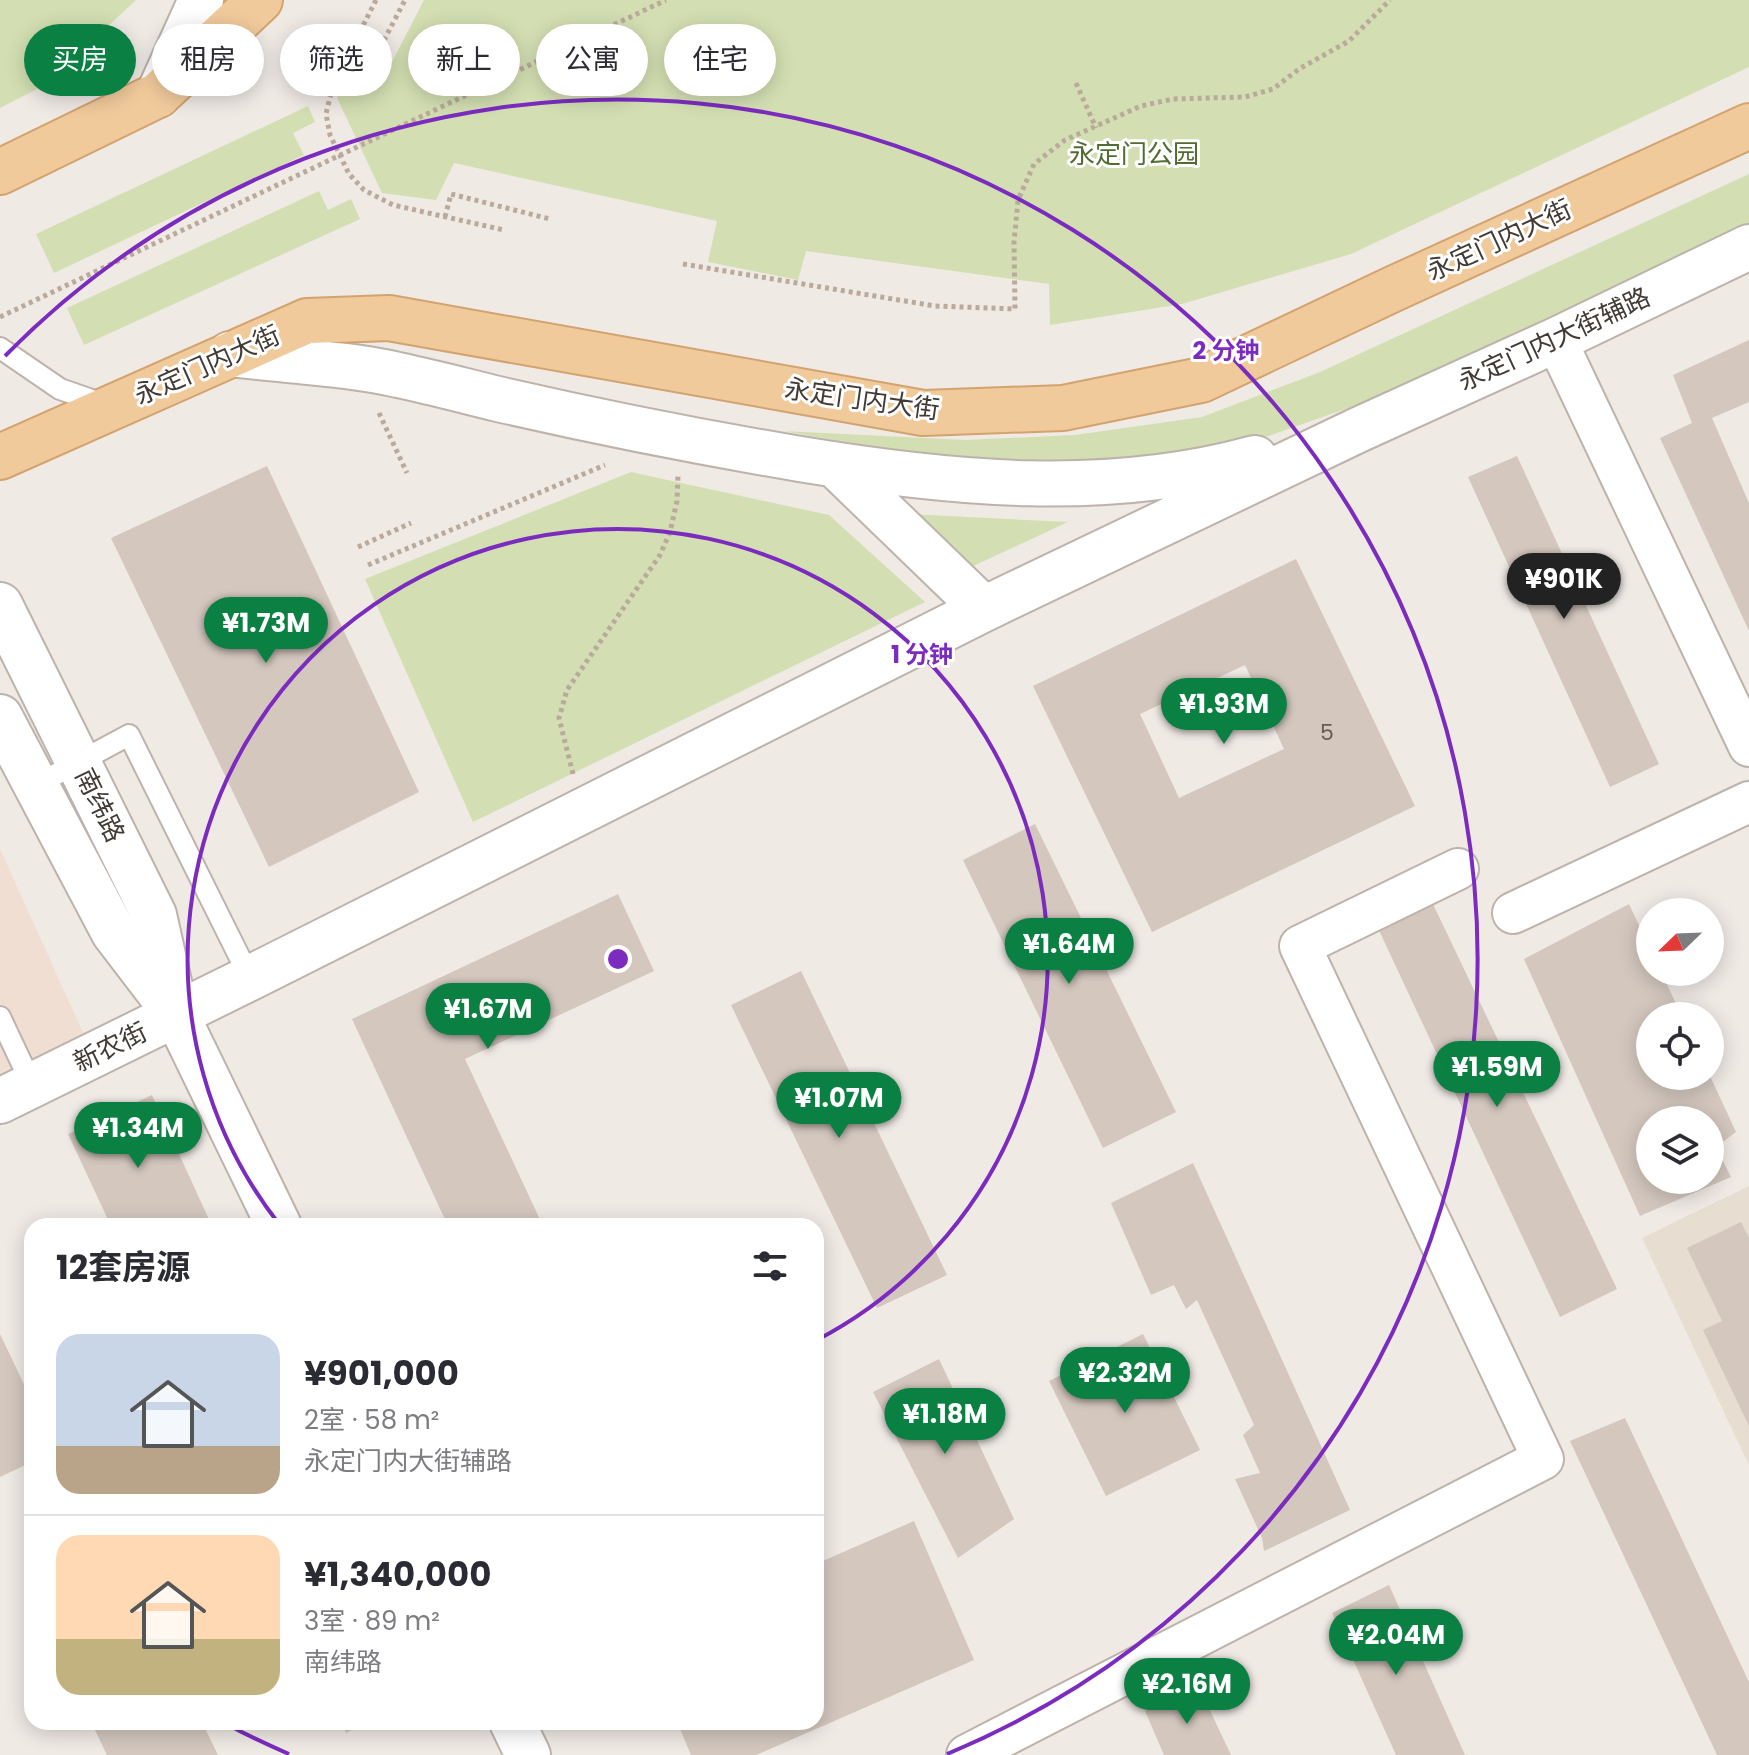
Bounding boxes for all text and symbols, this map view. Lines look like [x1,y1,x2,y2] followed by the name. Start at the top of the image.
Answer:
[24,24,136,96] chip: 买房
[152,24,264,96] chip: 租房
[280,24,392,96] chip: 筛选
[408,24,520,96] chip: 新上
[536,24,648,96] chip: 公寓
[664,24,776,96] chip: 住宅
[1069,136,1199,172] park label: 永定门公园
[1421,191,1577,289] street label: 永定门内大街
[1452,279,1656,399] street label: 永定门内大街辅路
[128,317,286,413] street label: 永定门内大街
[1193,334,1259,367] text: 2 分钟
[782,370,942,428] street label: 永定门内大街
[1508,553,1620,621] pin: ¥901K
[1525,561,1603,597] text: ¥901K
[201,597,331,665] pin: ¥1.73M
[222,605,310,641] text: ¥1.73M
[891,638,953,671] text: 1 分钟
[1159,678,1289,746] pin: ¥1.93M
[1179,686,1269,722] text: ¥1.93M
[1320,717,1334,748] house number: 5
[67,762,133,848] street label: 南纬路
[1636,898,1724,986] north arrow
[1636,898,1724,1194] map controls
[1004,918,1134,986] pin: ¥1.64M
[1023,926,1115,962] text: ¥1.64M
[604,945,632,973] centre of rings
[423,983,553,1051] pin: ¥1.67M
[444,991,532,1027] text: ¥1.67M
[1636,1002,1724,1090] button: locate
[67,1014,153,1080] street label: 新农街
[1432,1041,1562,1109] pin: ¥1.59M
[1451,1049,1543,1085] text: ¥1.59M
[774,1072,904,1140] pin: ¥1.07M
[794,1080,884,1116] text: ¥1.07M
[73,1102,203,1170] pin: ¥1.34M
[1636,1106,1724,1194] button: layers
[92,1110,184,1146] text: ¥1.34M
[56,1243,190,1291] text: 12套房源
[748,1244,792,1288] icon: filters
[1060,1347,1190,1415] pin: ¥2.32M
[304,1349,459,1397] text: ¥901,000
[1078,1355,1172,1391] text: ¥2.32M
[120,1366,216,1462] icon: home
[880,1388,1010,1456] pin: ¥1.18M
[902,1396,988,1432] text: ¥1.18M
[304,1402,439,1438] text: 2室 · 58 m²
[304,1443,512,1479] text: 永定门内大街辅路
[304,1550,491,1598] text: ¥1,340,000
[120,1567,216,1663] icon: home
[304,1603,440,1639] text: 3室 · 89 m²
[1331,1609,1461,1677] pin: ¥2.04M
[1347,1617,1445,1653] text: ¥2.04M
[304,1644,382,1680] text: 南纬路
[1122,1658,1252,1726] pin: ¥2.16M
[1142,1666,1232,1702] text: ¥2.16M

